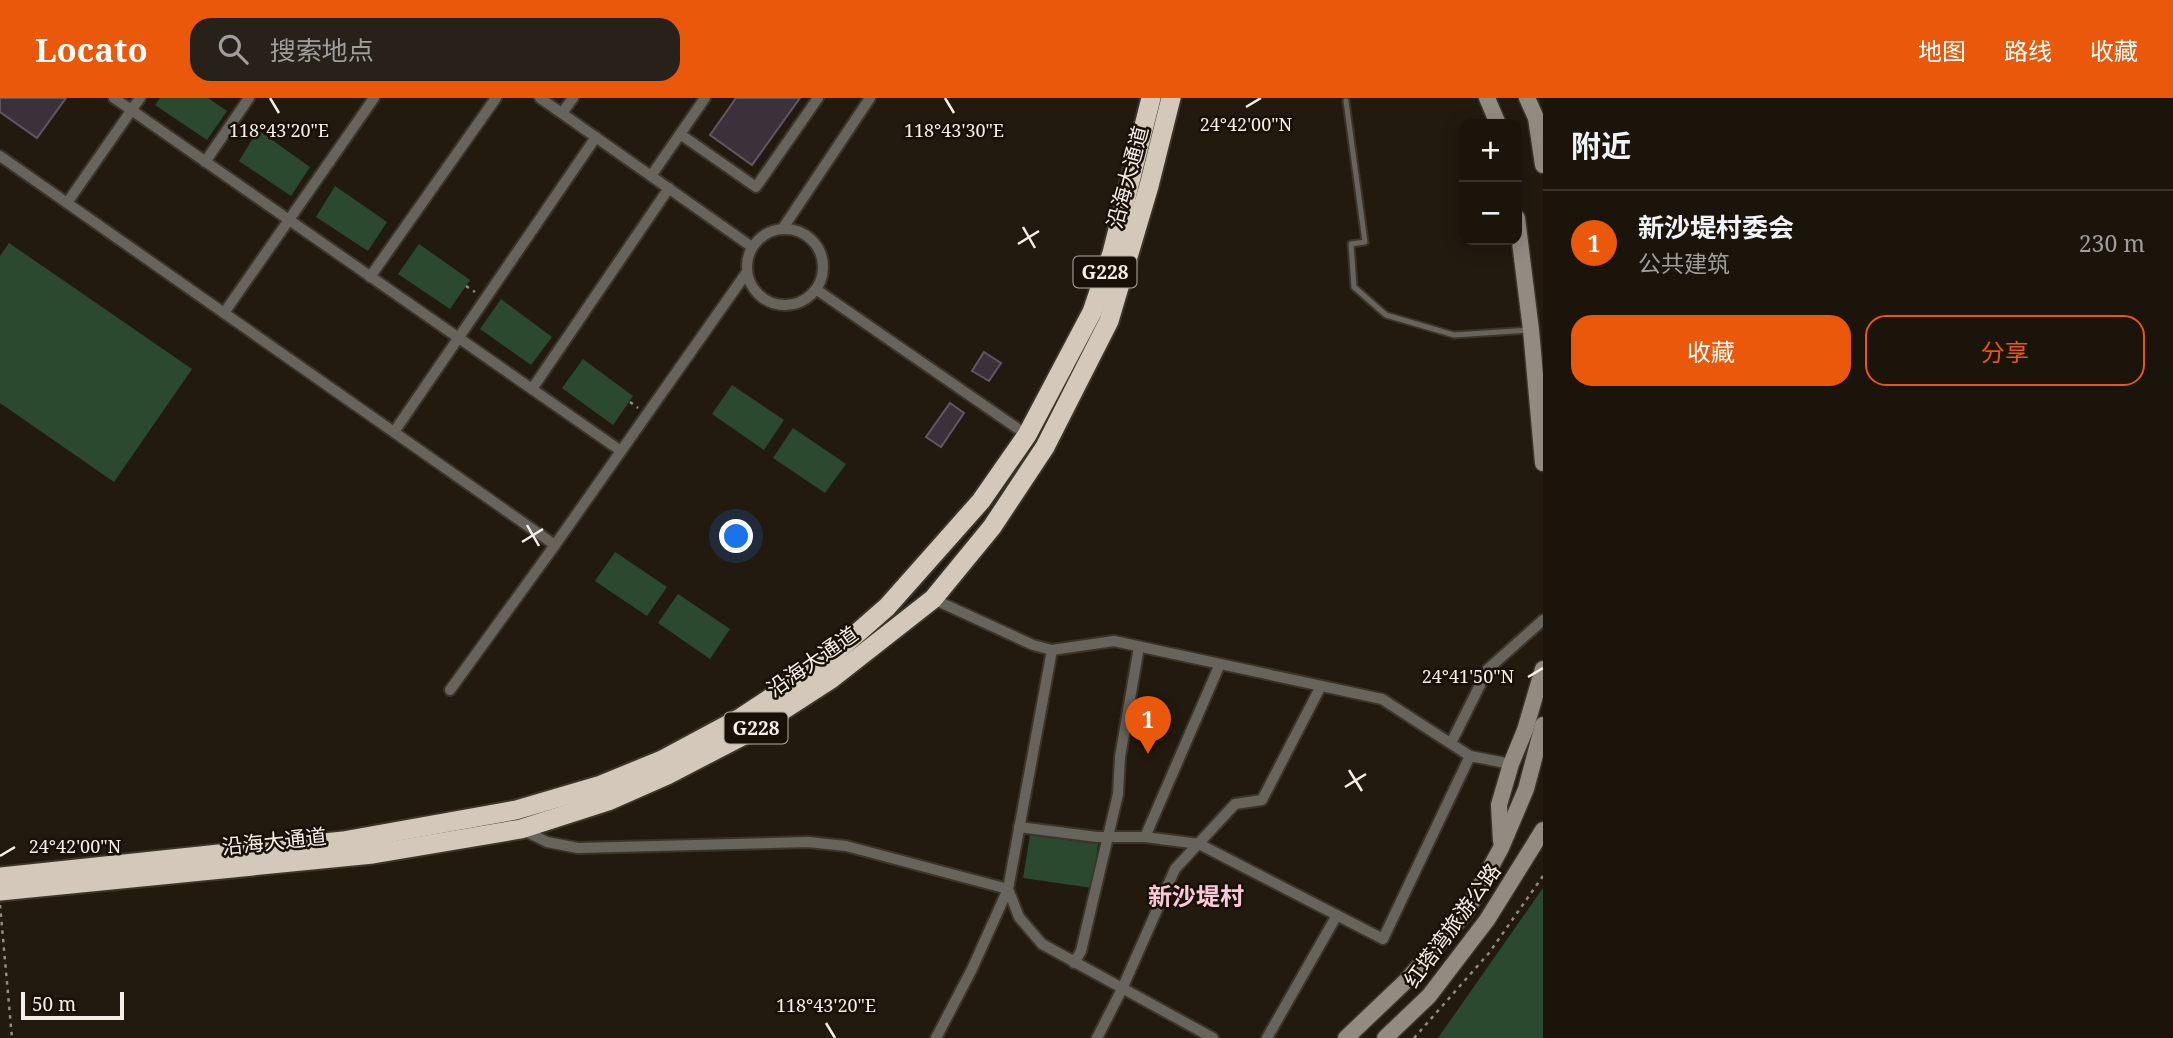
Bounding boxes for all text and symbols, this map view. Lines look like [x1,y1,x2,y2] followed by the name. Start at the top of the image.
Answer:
[190,18,680,81] search box
[35,27,148,72] text: Locato
[214,30,252,68] icon: search
[270,32,374,68] text: 搜索地点
[1918,34,1966,67] text: 地图
[2004,34,2052,67] text: 路线
[2090,34,2138,67] text: 收藏
[1200,112,1293,136] text: 24°42'00"N
[229,118,329,142] text: 118°43'20"E
[904,118,1004,142] text: 118°43'30"E
[1459,119,1522,245] map controls
[1459,119,1522,182] button: +
[1100,123,1154,231] street label: 沿海大通道
[1571,125,1631,166] text: 附近
[1459,182,1522,245] button: −
[1638,209,1794,245] text: 新沙堤村委会
[1588,227,1601,259] text: 1
[2079,227,2145,259] text: 230 m
[1638,247,1730,279] text: 公共建筑
[1074,256,1136,288] road number: G228
[1571,315,1851,386] button: 收藏
[1865,315,2145,386] button: 分享
[719,519,753,553] your location
[761,619,863,703] street label: 沿海大通道
[1422,664,1515,688] text: 24°41'50"N
[1125,696,1171,754] pin: 1
[724,712,788,744] road number: G228
[220,822,328,860] street label: 沿海大通道
[29,834,122,858] text: 24°42'00"N
[1397,857,1507,993] street label: 红塔湾旅游公路
[1148,879,1244,912] district label: 新沙堤村
[21,989,124,1021] scale bar
[32,991,76,1017] text: 50 m
[776,993,876,1017] text: 118°43'20"E

